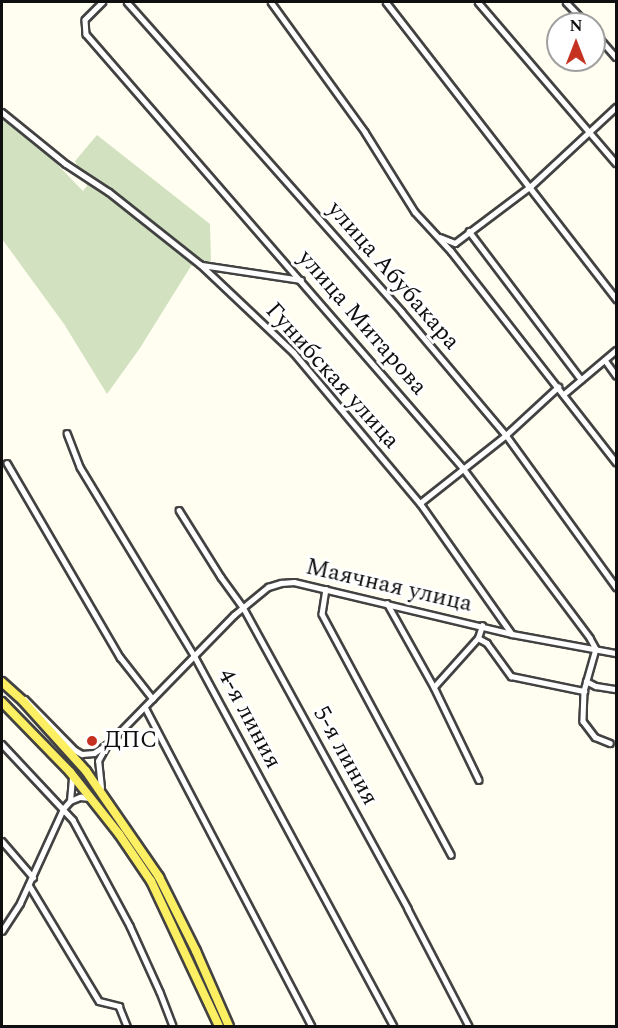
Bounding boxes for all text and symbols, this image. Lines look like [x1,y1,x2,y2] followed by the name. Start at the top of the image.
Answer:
[546,12,606,72] north arrow
[569,14,583,38] text: N
[321,196,465,356] street label: улица Абубакара
[291,245,433,401] street label: улица Митарова
[259,297,405,455] street label: Гунибская улица
[303,553,475,619] street label: Маячная улица
[211,664,287,774] street label: 4-я линия
[306,701,384,811] street label: 5-я линия
[104,727,158,755] place label: ДПС
[85,734,99,748] marker: ДПС

